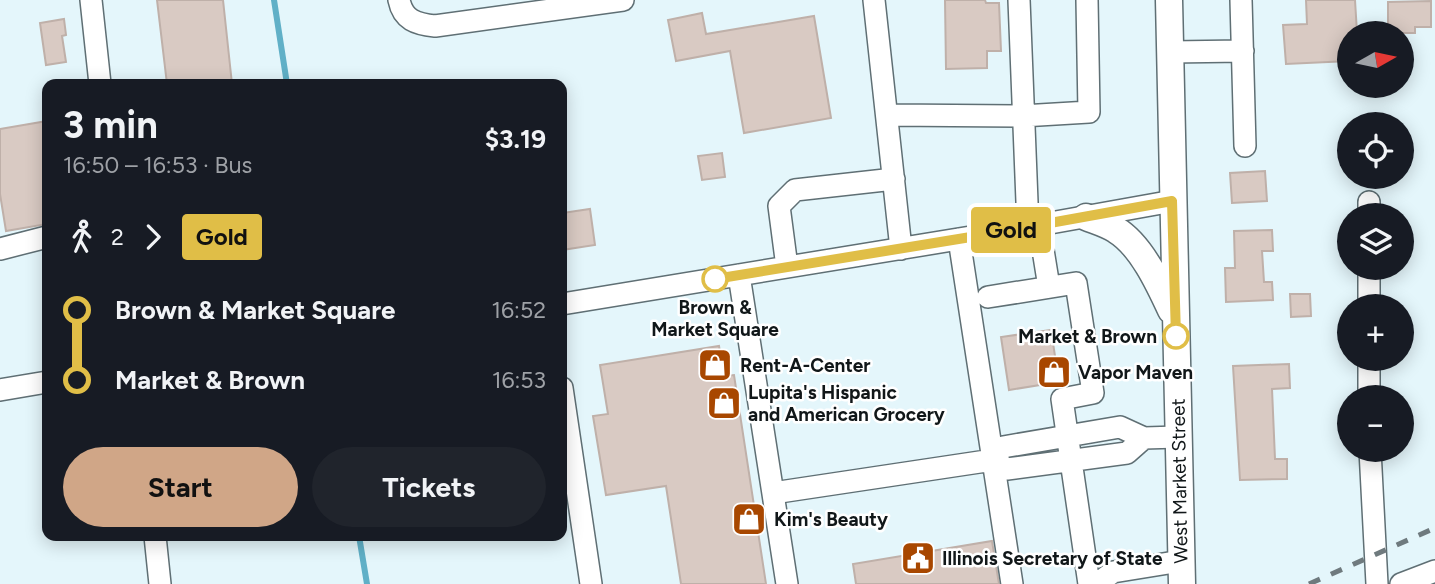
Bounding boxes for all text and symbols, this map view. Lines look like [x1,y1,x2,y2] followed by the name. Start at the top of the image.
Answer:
[1337,21,1414,98] north arrow
[1337,21,1414,462] map controls
[63,102,158,148] text: 3 min
[1337,112,1414,189] button: locate
[485,123,546,155] text: $3.19
[63,151,252,179] text: 16:50 – 16:53 · Bus
[1337,203,1414,280] button: layers
[962,207,1060,253] line badge: Gold
[985,215,1037,244] text: Gold
[63,218,101,256] icon: walk
[134,218,172,256] icon: forward
[196,222,248,251] text: Gold
[111,223,124,251] text: 2
[702,266,728,292] marker: Brown & Market Square
[115,294,395,326] text: Brown & Market Square
[1337,294,1414,371] button: +
[492,296,546,324] text: 16:52
[651,296,779,341] place label: Brown & Market Square
[1163,323,1189,349] marker: Market & Brown
[1018,325,1157,348] place label: Market & Brown
[696,346,734,384] shop icon: Rent-A-Center
[1035,353,1073,391] shop icon: Vapor Maven
[740,354,871,377] place label: Rent-A-Center
[1078,361,1193,384] place label: Vapor Maven
[115,364,305,396] text: Market & Brown
[492,366,546,394] text: 16:53
[748,381,945,426] place label: Lupita's Hispanic and American Grocery
[705,384,743,422] shop icon: Lupita's Hispanic and American Grocery
[1337,385,1414,462] button: −
[1167,398,1192,564] street label: West Market Street
[63,447,298,527] button: Start
[312,447,546,527] button: Tickets
[730,500,768,538] shop icon: Kim's Beauty
[774,508,888,531] place label: Kim's Beauty
[899,539,937,577] public building icon: Illinois Secretary of State
[942,547,1163,570] place label: Illinois Secretary of State

